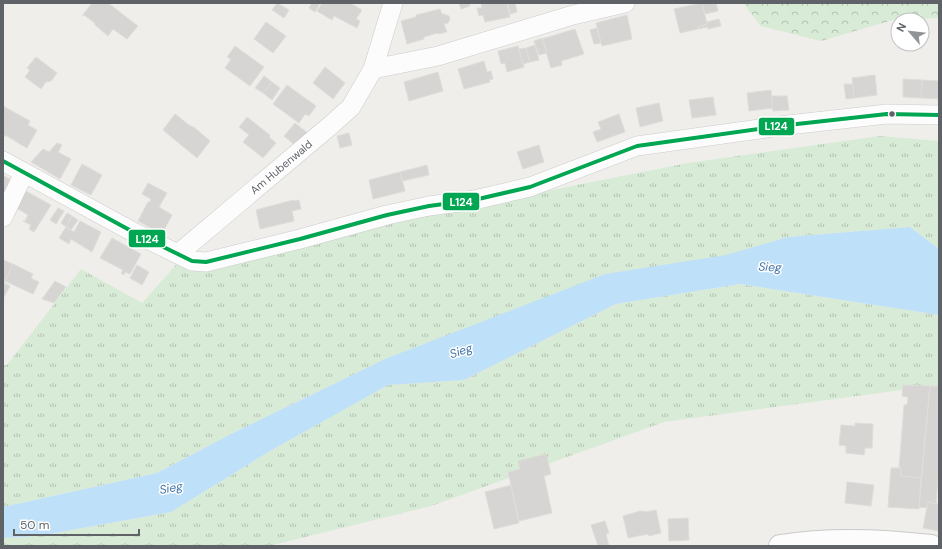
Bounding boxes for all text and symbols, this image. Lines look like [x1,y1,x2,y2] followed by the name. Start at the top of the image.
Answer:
[890,12,930,52] north arrow
[893,20,909,34] text: N
[887,109,897,119] unlabelled marker
[758,117,795,136] line badge: L124
[764,119,788,133] text: L124
[247,137,315,197] street label: Am Hubenwald
[442,192,480,211] line badge: L124
[449,195,473,209] text: L124
[128,229,166,248] line badge: L124
[135,232,159,246] text: L124
[758,258,782,276] water label: Sieg
[447,340,475,362] water label: Sieg
[158,478,184,498] water label: Sieg
[14,511,139,537] scale bar
[20,517,49,533] text: 50 m

